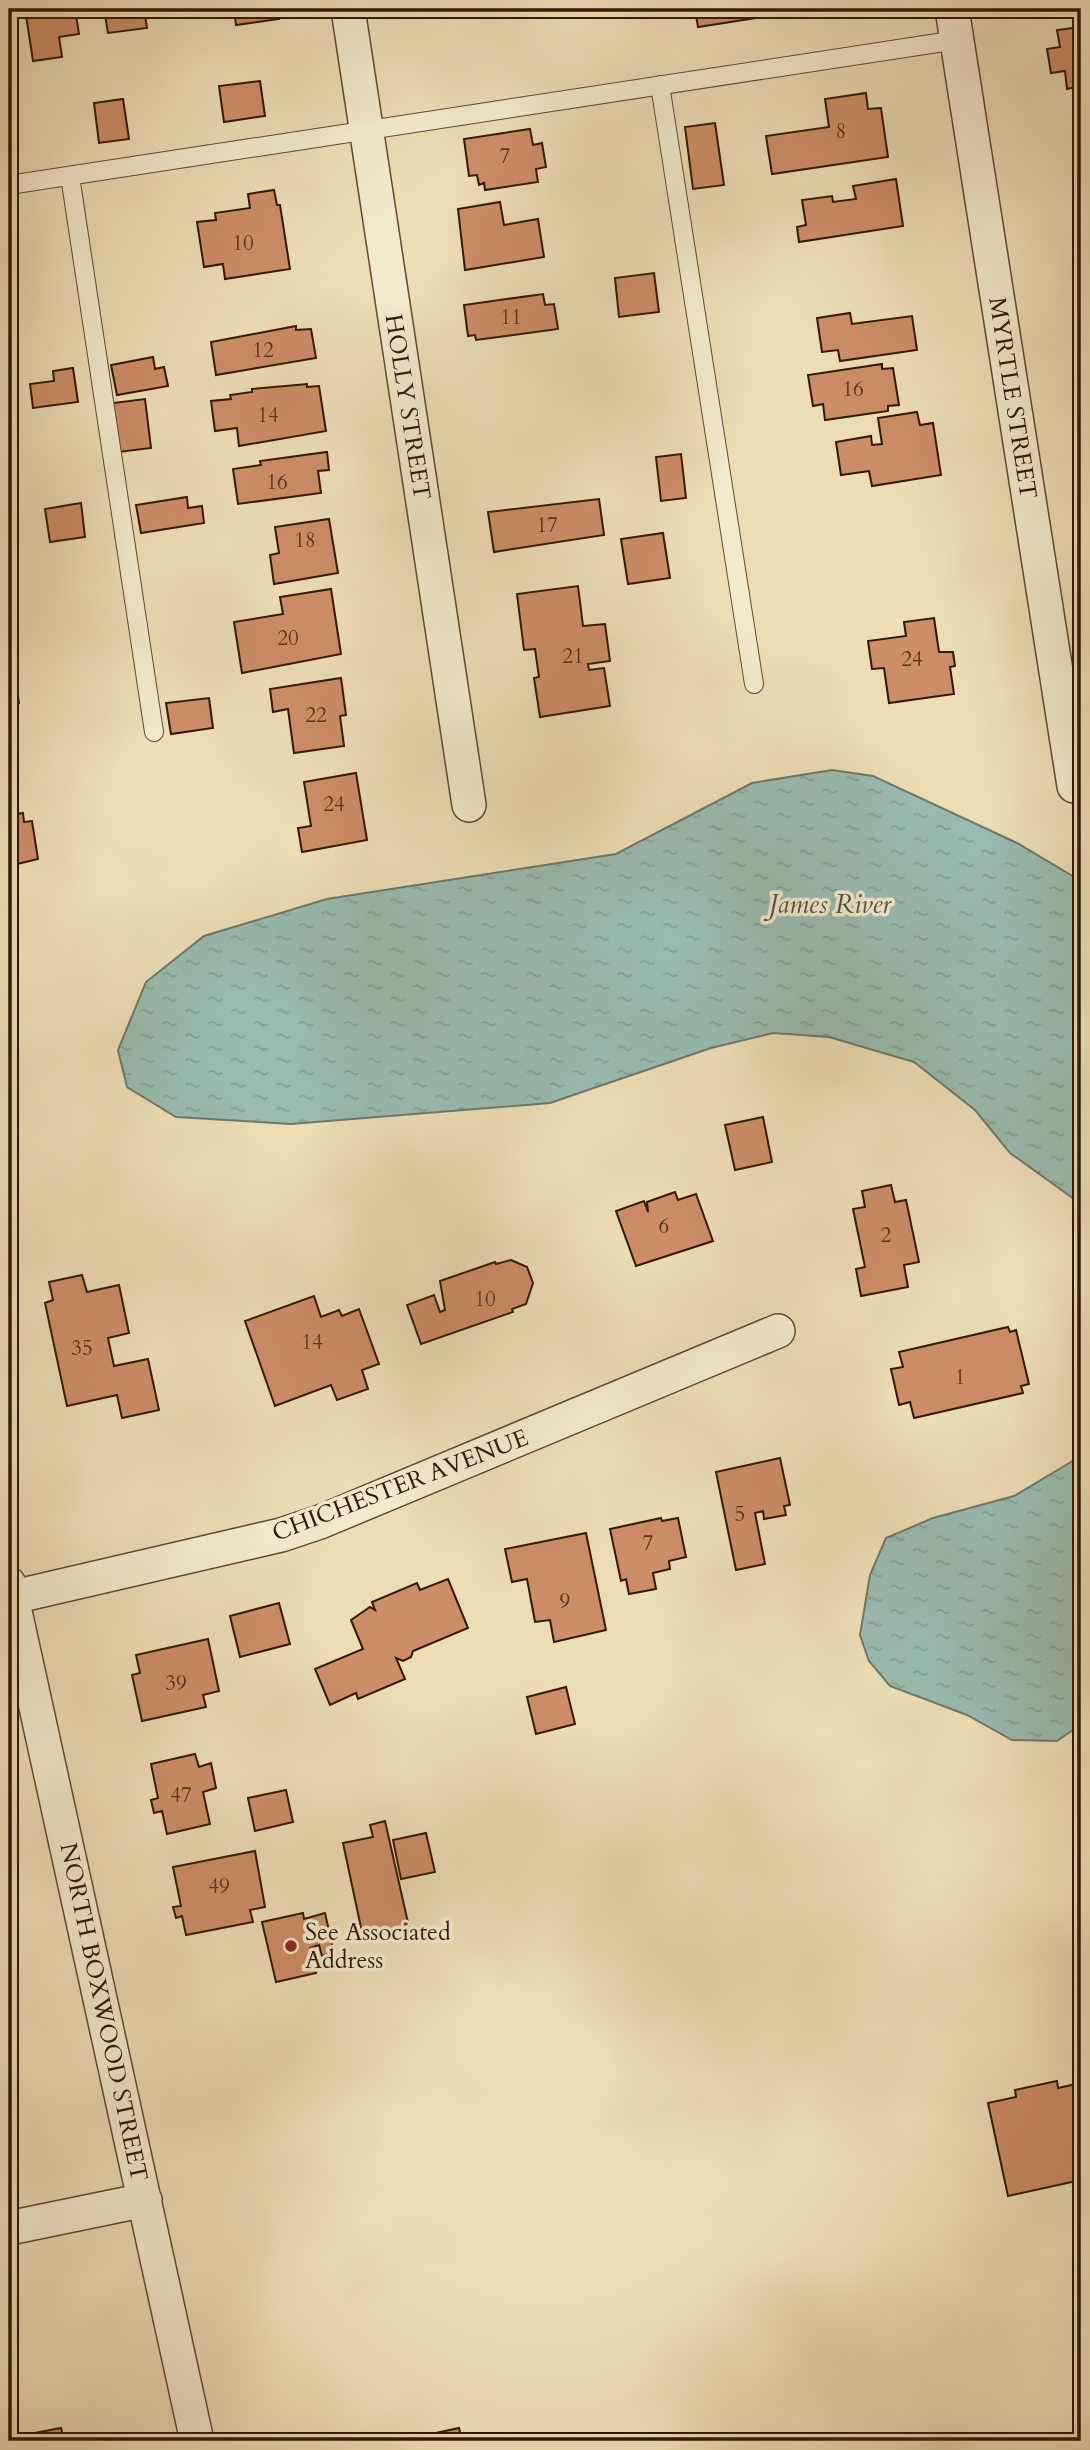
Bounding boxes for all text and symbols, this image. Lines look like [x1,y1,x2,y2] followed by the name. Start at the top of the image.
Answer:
[836,117,846,146] house number: 8
[500,142,511,171] house number: 7
[232,229,254,258] house number: 10
[980,295,1045,501] street label: MYRTLE STREET
[500,303,522,332] house number: 11
[377,312,438,502] street label: HOLLY STREET
[252,336,274,365] house number: 12
[842,375,864,404] house number: 16
[257,401,279,430] house number: 14
[266,468,288,497] house number: 16
[536,511,558,540] house number: 17
[294,526,316,555] house number: 18
[277,624,299,653] house number: 20
[562,642,584,671] house number: 21
[901,645,923,674] house number: 24
[305,701,327,730] house number: 22
[323,790,345,819] house number: 24
[763,887,893,922] water label: James River
[659,1212,669,1241] house number: 6
[881,1221,892,1250] house number: 2
[474,1285,496,1314] house number: 10
[301,1328,323,1357] house number: 14
[71,1334,93,1363] house number: 35
[955,1363,965,1392] house number: 1
[267,1421,533,1550] street label: CHICHESTER AVENUE
[735,1500,745,1529] house number: 5
[643,1529,654,1558] house number: 7
[560,1587,571,1616] house number: 9
[165,1669,187,1698] house number: 39
[170,1781,192,1810] house number: 47
[51,1840,156,2184] street label: NORTH BOXWOOD STREET
[208,1872,230,1901] house number: 49
[305,1916,451,1977] place label: See Associated Address
[283,1938,299,1954] marker: See Associated Address

